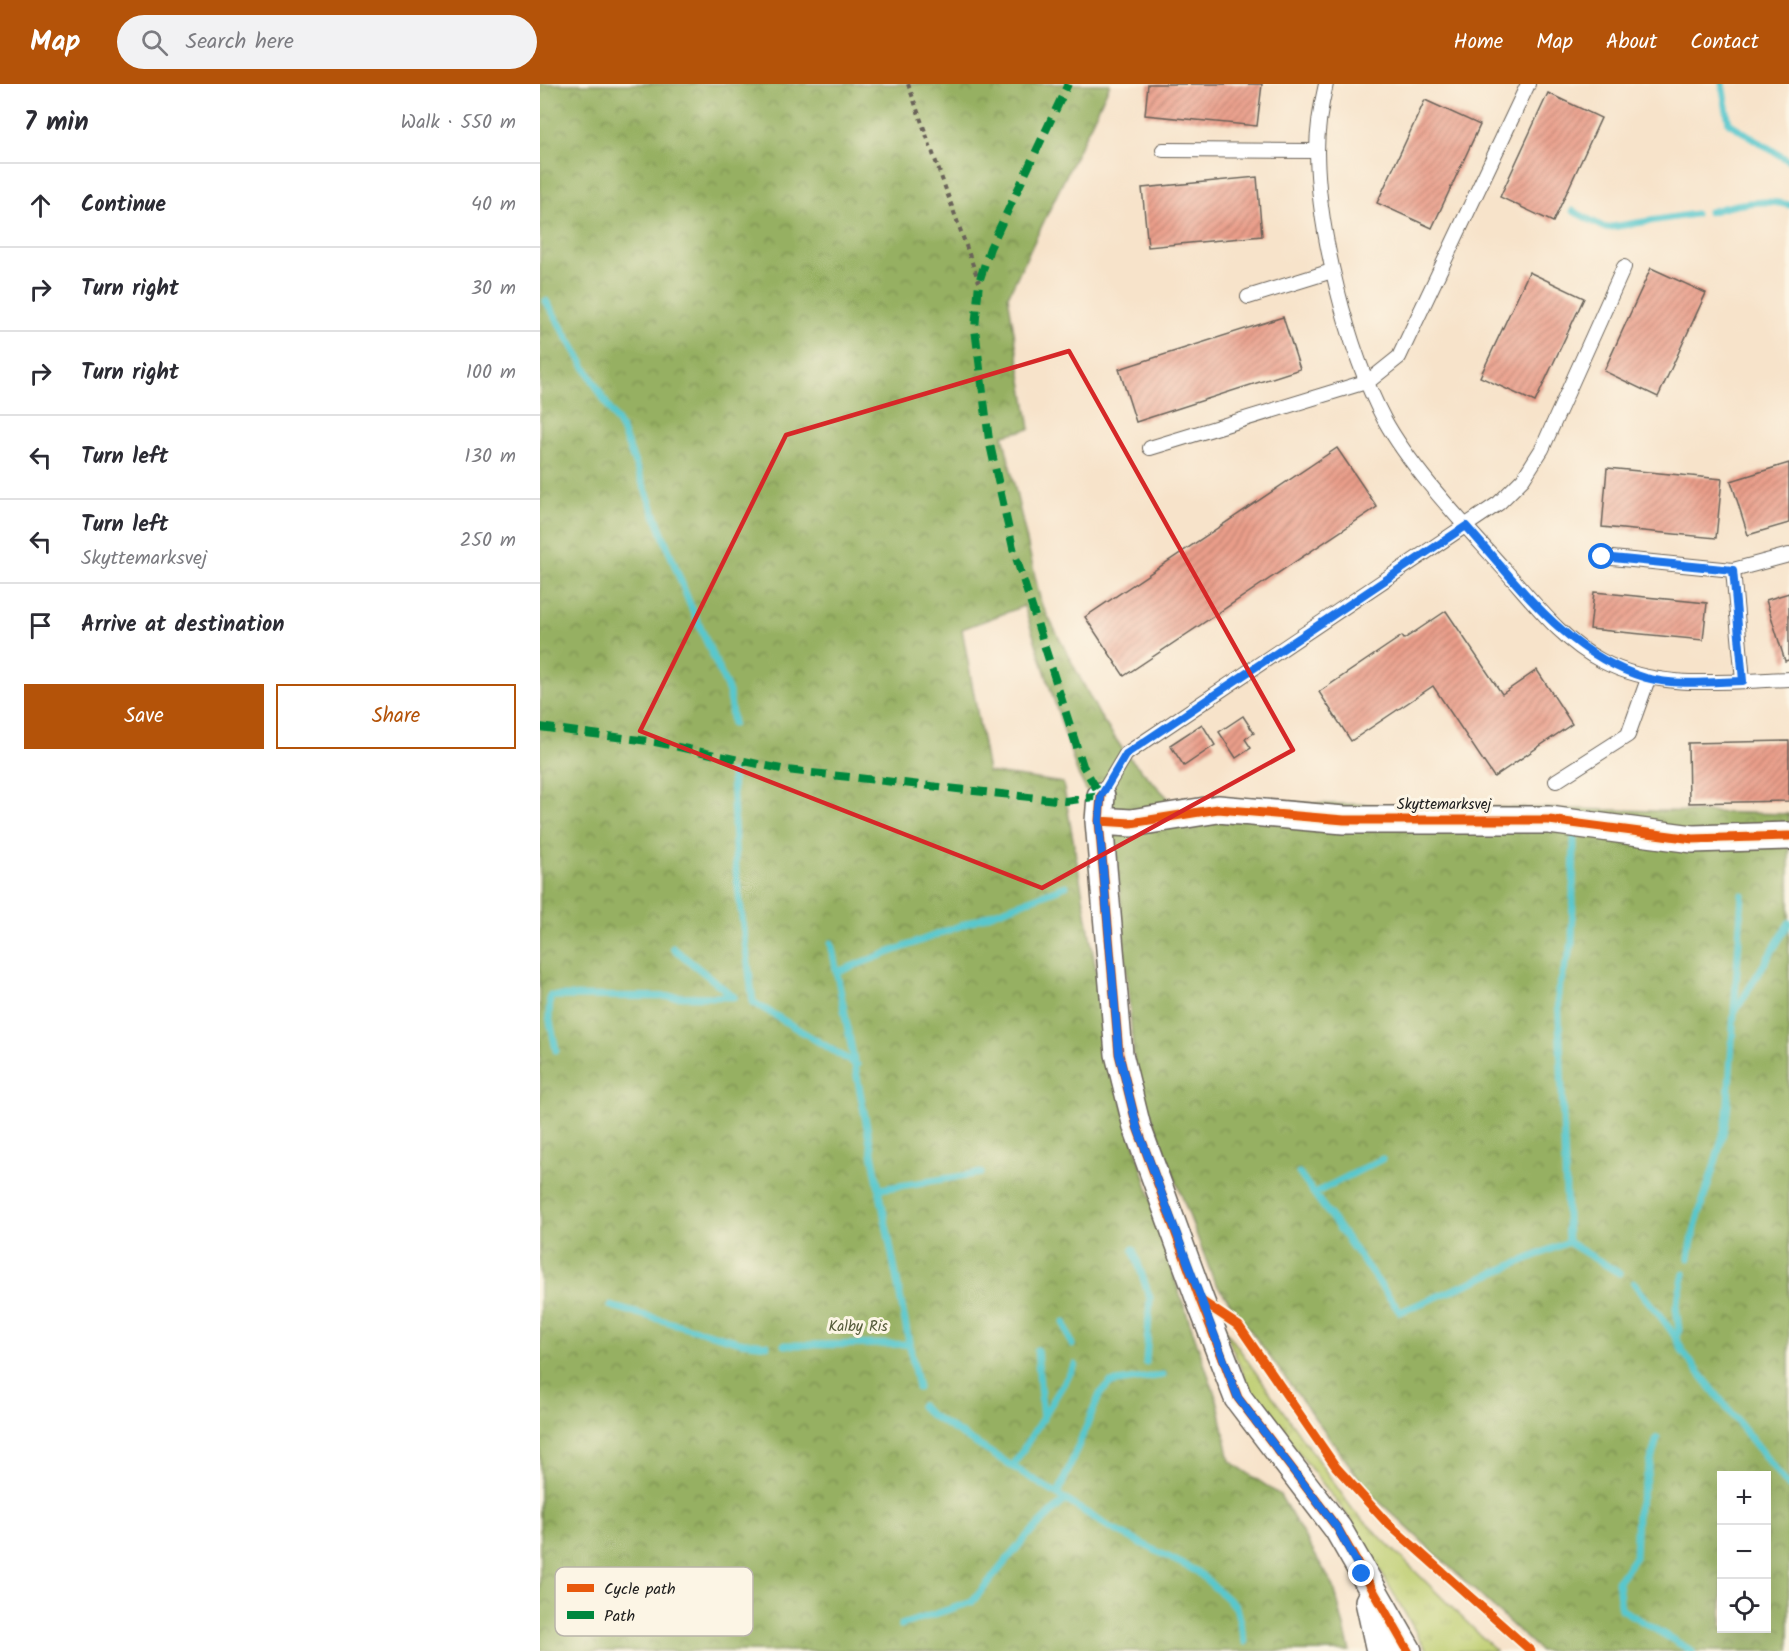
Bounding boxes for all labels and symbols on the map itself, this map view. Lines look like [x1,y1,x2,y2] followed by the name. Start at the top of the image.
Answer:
[1588,543,1614,569] route start
[1397,793,1493,817] street label: Skyttemarksvej
[828,1315,888,1339] park label: Kalby Ris
[1348,1560,1374,1586] route end
[555,1567,753,1636] legend
[604,1577,676,1602] text: Cycle path
[604,1604,635,1629] text: Path

